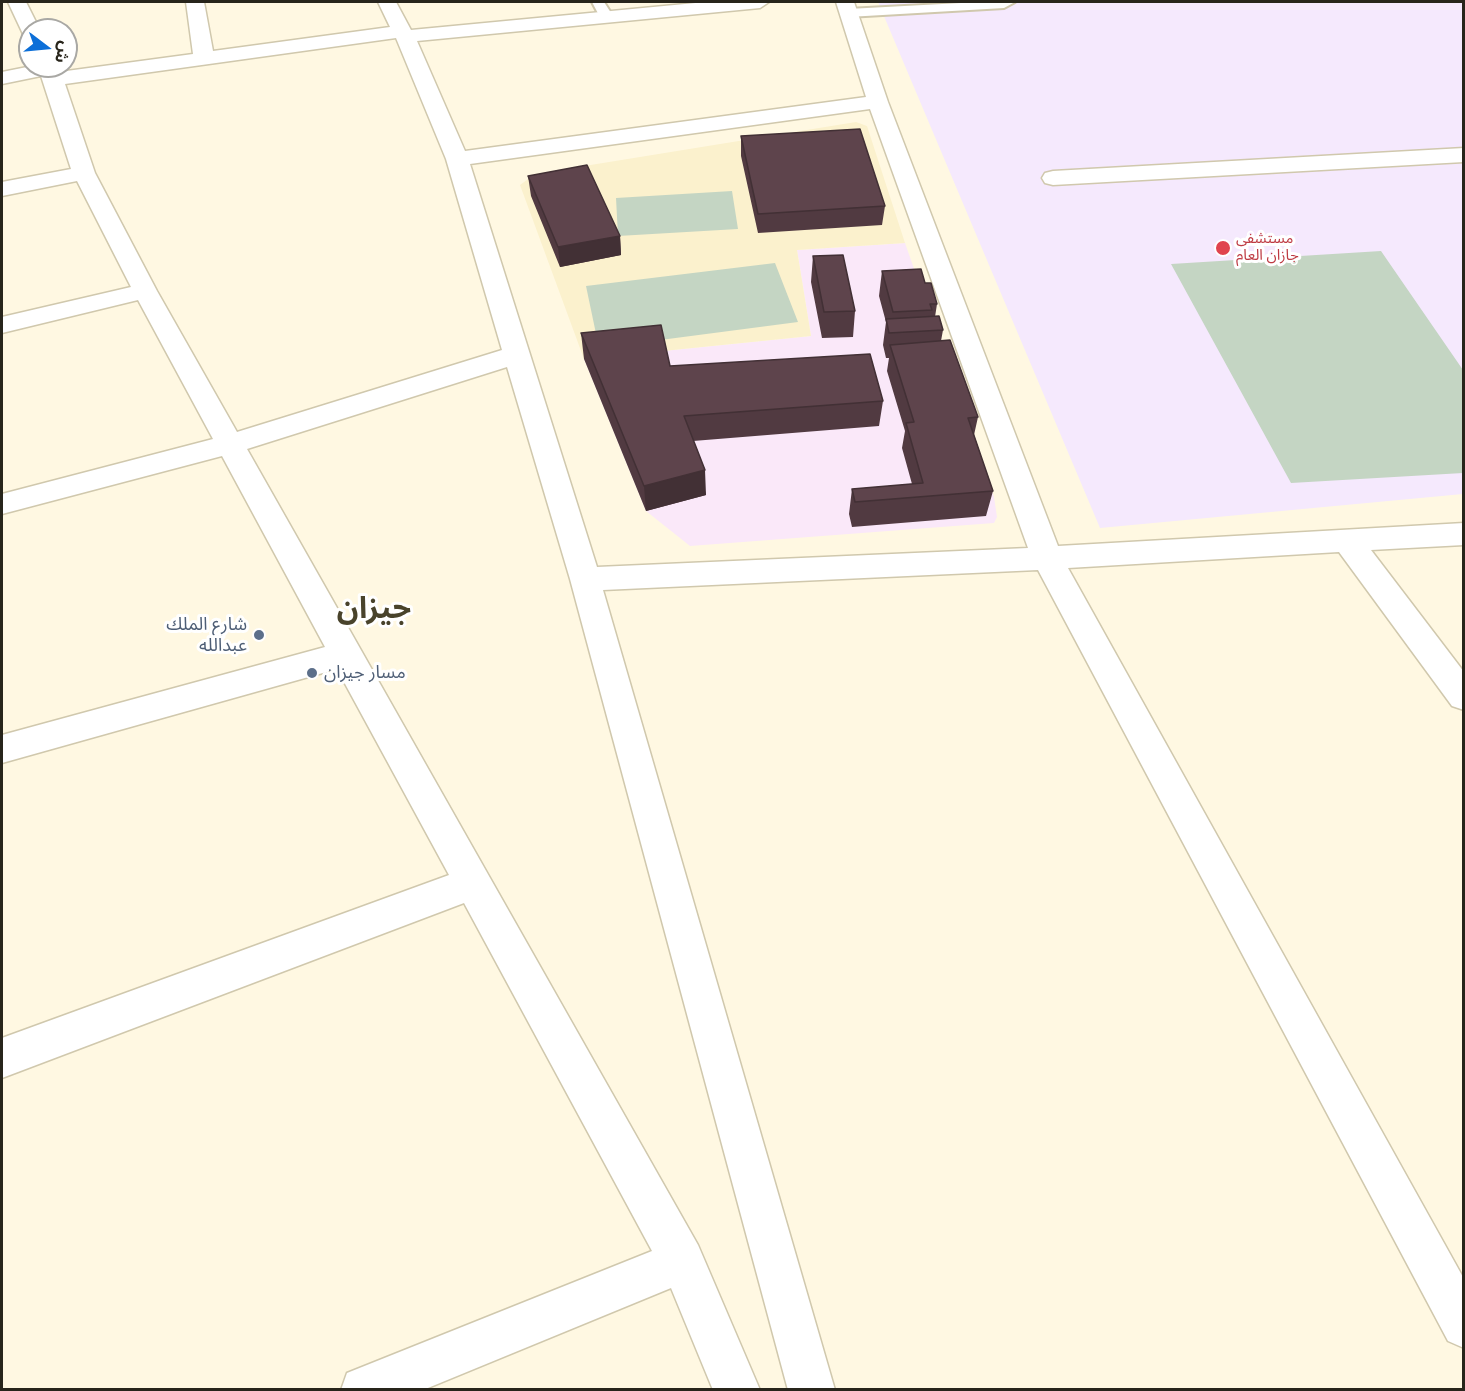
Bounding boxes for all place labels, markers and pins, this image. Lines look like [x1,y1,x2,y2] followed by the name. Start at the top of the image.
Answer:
[1236,230,1299,265] place label: مستشفى جازان العام
[1214,239,1232,257] marker: مستشفى جازان العام
[166,614,247,656] place label: شارع الملك عبدالله
[252,628,266,642] marker: شارع الملك عبدالله
[324,662,406,684] place label: مسار جيزان
[305,666,319,680] marker: مسار جيزان

